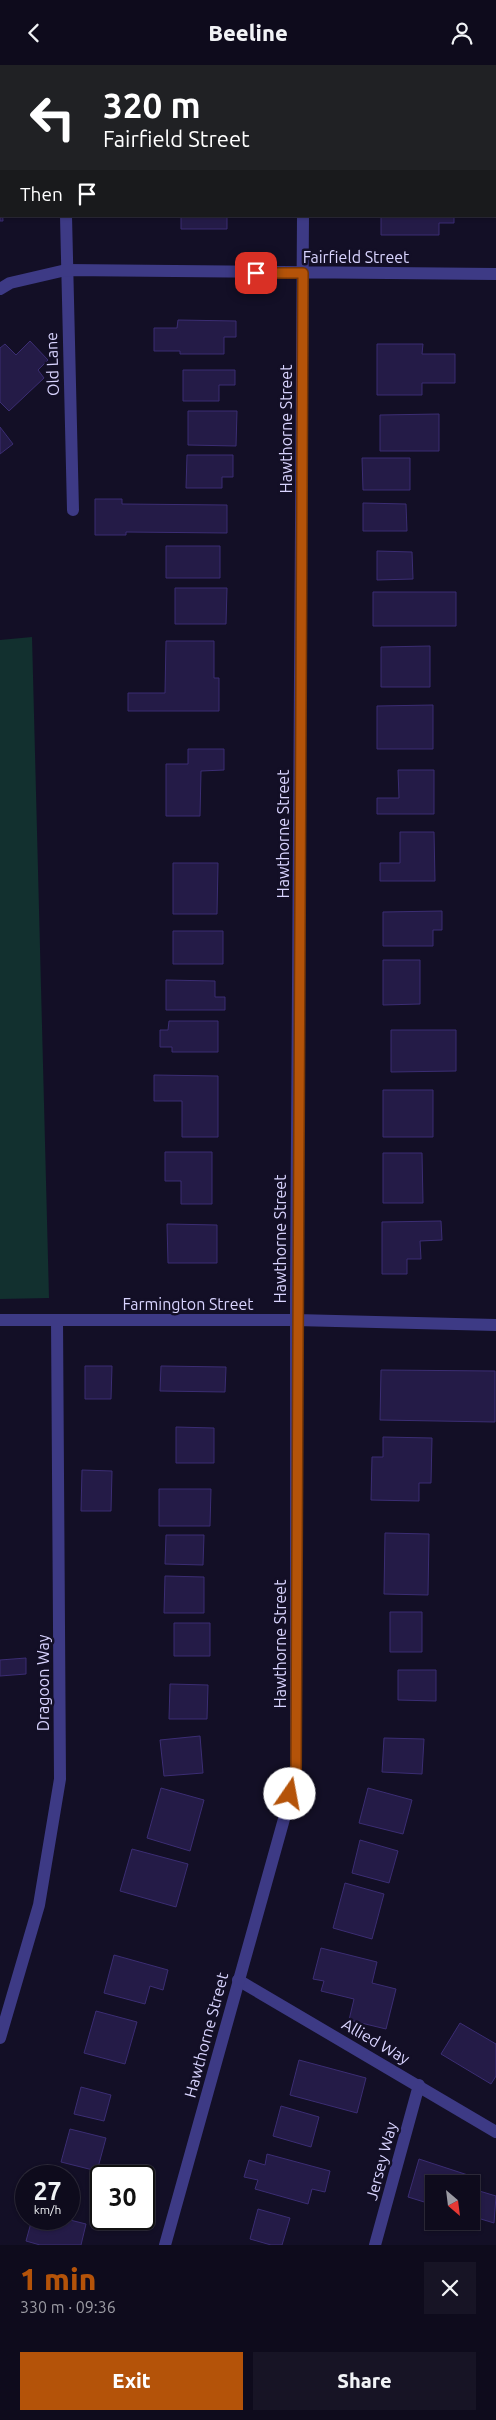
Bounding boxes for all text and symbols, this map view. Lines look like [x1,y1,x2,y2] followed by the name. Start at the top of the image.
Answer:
[20,19,48,47] icon: back
[448,19,476,47] icon: person
[208,20,288,45] text: Beeline
[20,85,85,150] icon: left
[103,85,201,125] text: 320 m
[103,126,250,151] text: Fairfield Street
[73,180,101,208] icon: arrive
[20,183,63,205] text: Then
[303,248,410,266] street label: Fairfield Street
[235,252,277,294] pin
[242,259,270,287] icon: arrive
[42,332,62,396] street label: Old Lane
[277,364,295,493] street label: Hawthorne Street
[274,769,292,898] street label: Hawthorne Street
[271,1174,289,1303] street label: Hawthorne Street
[122,1295,254,1313] street label: Farmington Street
[271,1579,289,1708] street label: Hawthorne Street
[34,1634,52,1731] street label: Dragoon Way
[263,1767,315,1819] position arrow
[181,1970,232,2100] street label: Hawthorne Street
[339,2014,413,2068] street label: Allied Way
[362,2120,400,2202] street label: Jersey Way
[90,2165,155,2230] speed limit sign: 30
[425,2175,480,2230] north arrow
[425,2175,480,2230] map controls
[33,2177,62,2205] text: 27
[34,2203,61,2216] text: km/h
[20,2262,96,2296] text: 1 min
[424,2262,476,2314] button: close
[20,2298,116,2316] text: 330 m · 09:36
[20,2352,243,2410] button: Exit
[253,2352,476,2410] button: Share

